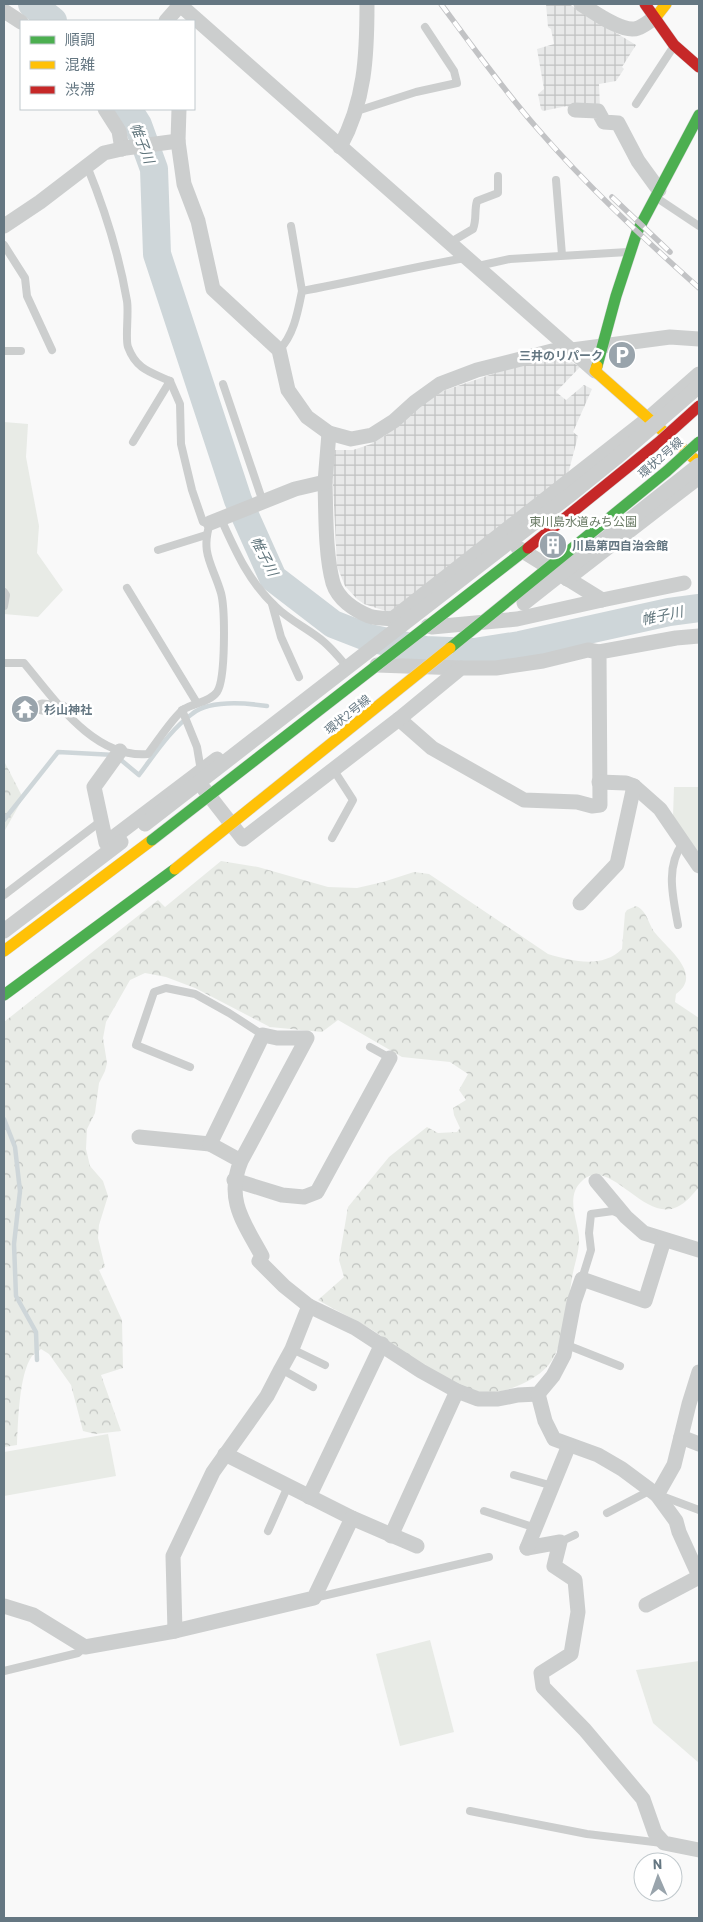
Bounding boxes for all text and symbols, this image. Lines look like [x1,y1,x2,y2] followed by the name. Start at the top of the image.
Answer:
[20,20,195,110] legend
[65,30,95,48] text: 順調
[65,55,95,73] text: 混雑
[65,80,95,98] text: 渋滞
[128,120,159,168] water label: 帷子川
[607,340,637,370] parking icon: 三井のリパーク
[519,348,603,362] place label: 三井のリパーク
[635,434,685,480] street label: 環状2号線
[529,514,637,528] park label: 東川島水道みち公園
[538,530,568,560] building icon: 川島第四自治会館
[248,533,283,580] water label: 帷子川
[572,538,668,552] place label: 川島第四自治会館
[640,602,686,628] water label: 帷子川
[321,691,373,737] street label: 環状2号線
[10,694,40,724] temple icon: 杉山神社
[44,702,92,716] place label: 杉山神社
[633,1852,683,1902] north arrow
[653,1855,662,1872] text: N

